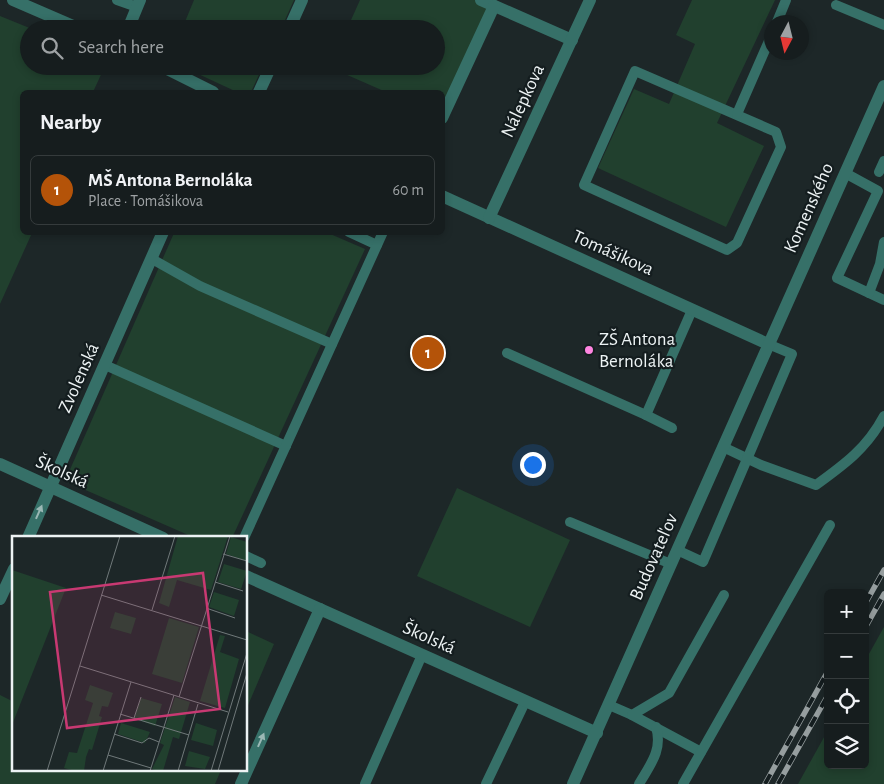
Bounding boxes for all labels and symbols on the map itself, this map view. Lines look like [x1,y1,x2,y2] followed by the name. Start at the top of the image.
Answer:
[764,15,809,60] north arrow
[498,61,548,141] street label: Nálepkova
[781,160,837,256] street label: Komenského
[570,227,657,279] street label: Tomášikova
[599,328,675,371] place label: ZŠ Antona Bernoláka
[412,334,444,372] pin: 1
[55,340,103,416] street label: Zvolenská
[583,344,595,356] marker: ZŠ Antona Bernoláka
[33,450,92,492] street label: Školská
[520,452,546,478] your location
[36,505,44,519] one-way arrow
[627,511,681,603] street label: Budovateľov
[12,536,248,772] inset map
[400,616,459,658] street label: Školská
[257,733,265,747] one-way arrow

